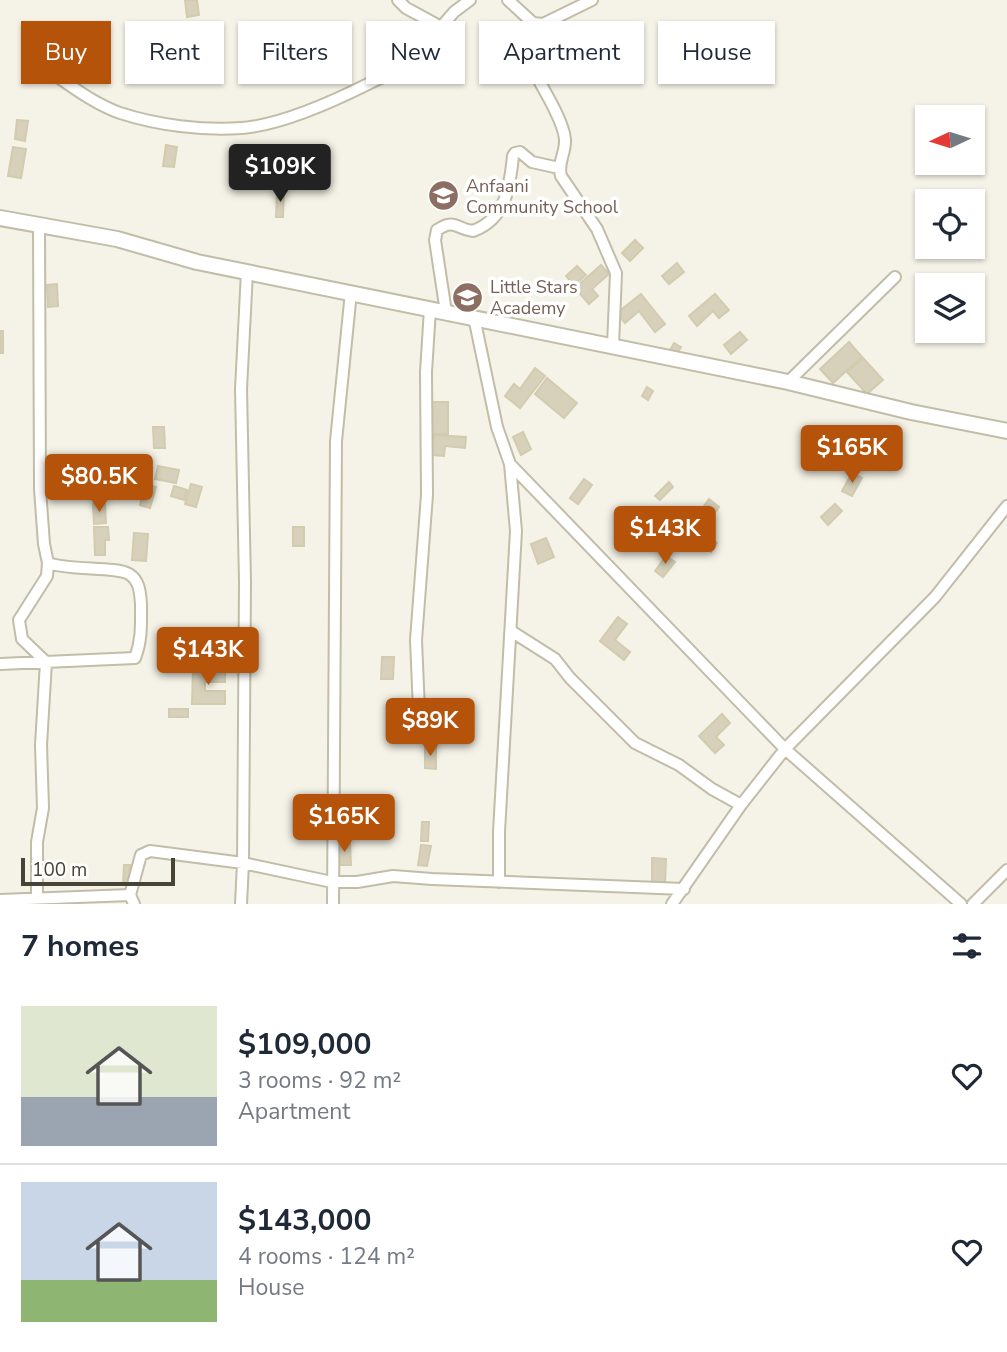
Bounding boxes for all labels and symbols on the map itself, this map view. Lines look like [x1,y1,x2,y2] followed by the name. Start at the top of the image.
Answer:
[915,105,985,175] north arrow
[231,144,329,204] pin: $109K
[466,174,619,219] place label: Anfaani Community School
[426,179,460,213] school or university icon: Anfaani Community School
[490,275,578,320] place label: Little Stars Academy
[450,280,484,314] school or university icon: Little Stars Academy
[803,426,901,485] pin: $165K
[42,454,156,514] pin: $80.5K
[616,506,714,566] pin: $143K
[159,628,257,687] pin: $143K
[389,698,471,758] pin: $89K
[295,794,393,854] pin: $165K
[21,855,175,887] scale bar

